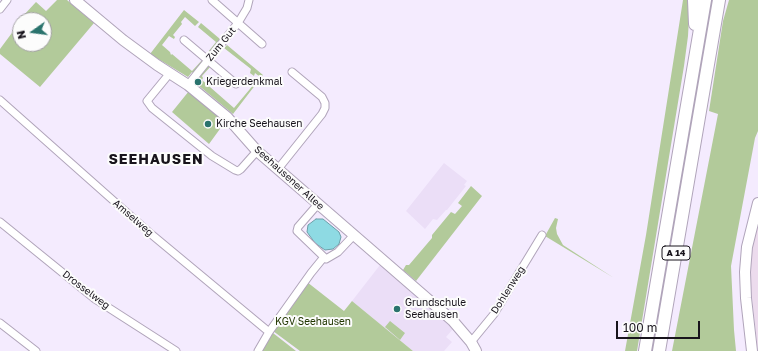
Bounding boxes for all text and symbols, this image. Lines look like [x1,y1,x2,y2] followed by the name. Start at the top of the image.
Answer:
[12,12,52,52] north arrow
[204,25,238,63] street label: Zum Gut
[14,29,28,40] text: N
[206,76,282,88] place label: Kriegerdenkmal
[193,77,203,87] marker: Kriegerdenkmal
[216,118,302,130] place label: Kirche Seehausen
[203,119,213,129] marker: Kirche Seehausen
[252,144,326,212] street label: Seehausener Allee
[108,152,204,168] district label: SEEHAUSEN
[110,197,156,239] street label: Amselweg
[662,246,690,260] road number: A 14
[489,264,527,316] street label: Dohlenweg
[60,268,112,312] street label: Drosselweg
[405,297,466,320] place label: Grundschule Seehausen
[392,304,402,314] marker: Grundschule Seehausen
[618,313,702,339] scale bar
[275,316,351,328] park label: KGV Seehausen
[623,320,657,335] text: 100 m

